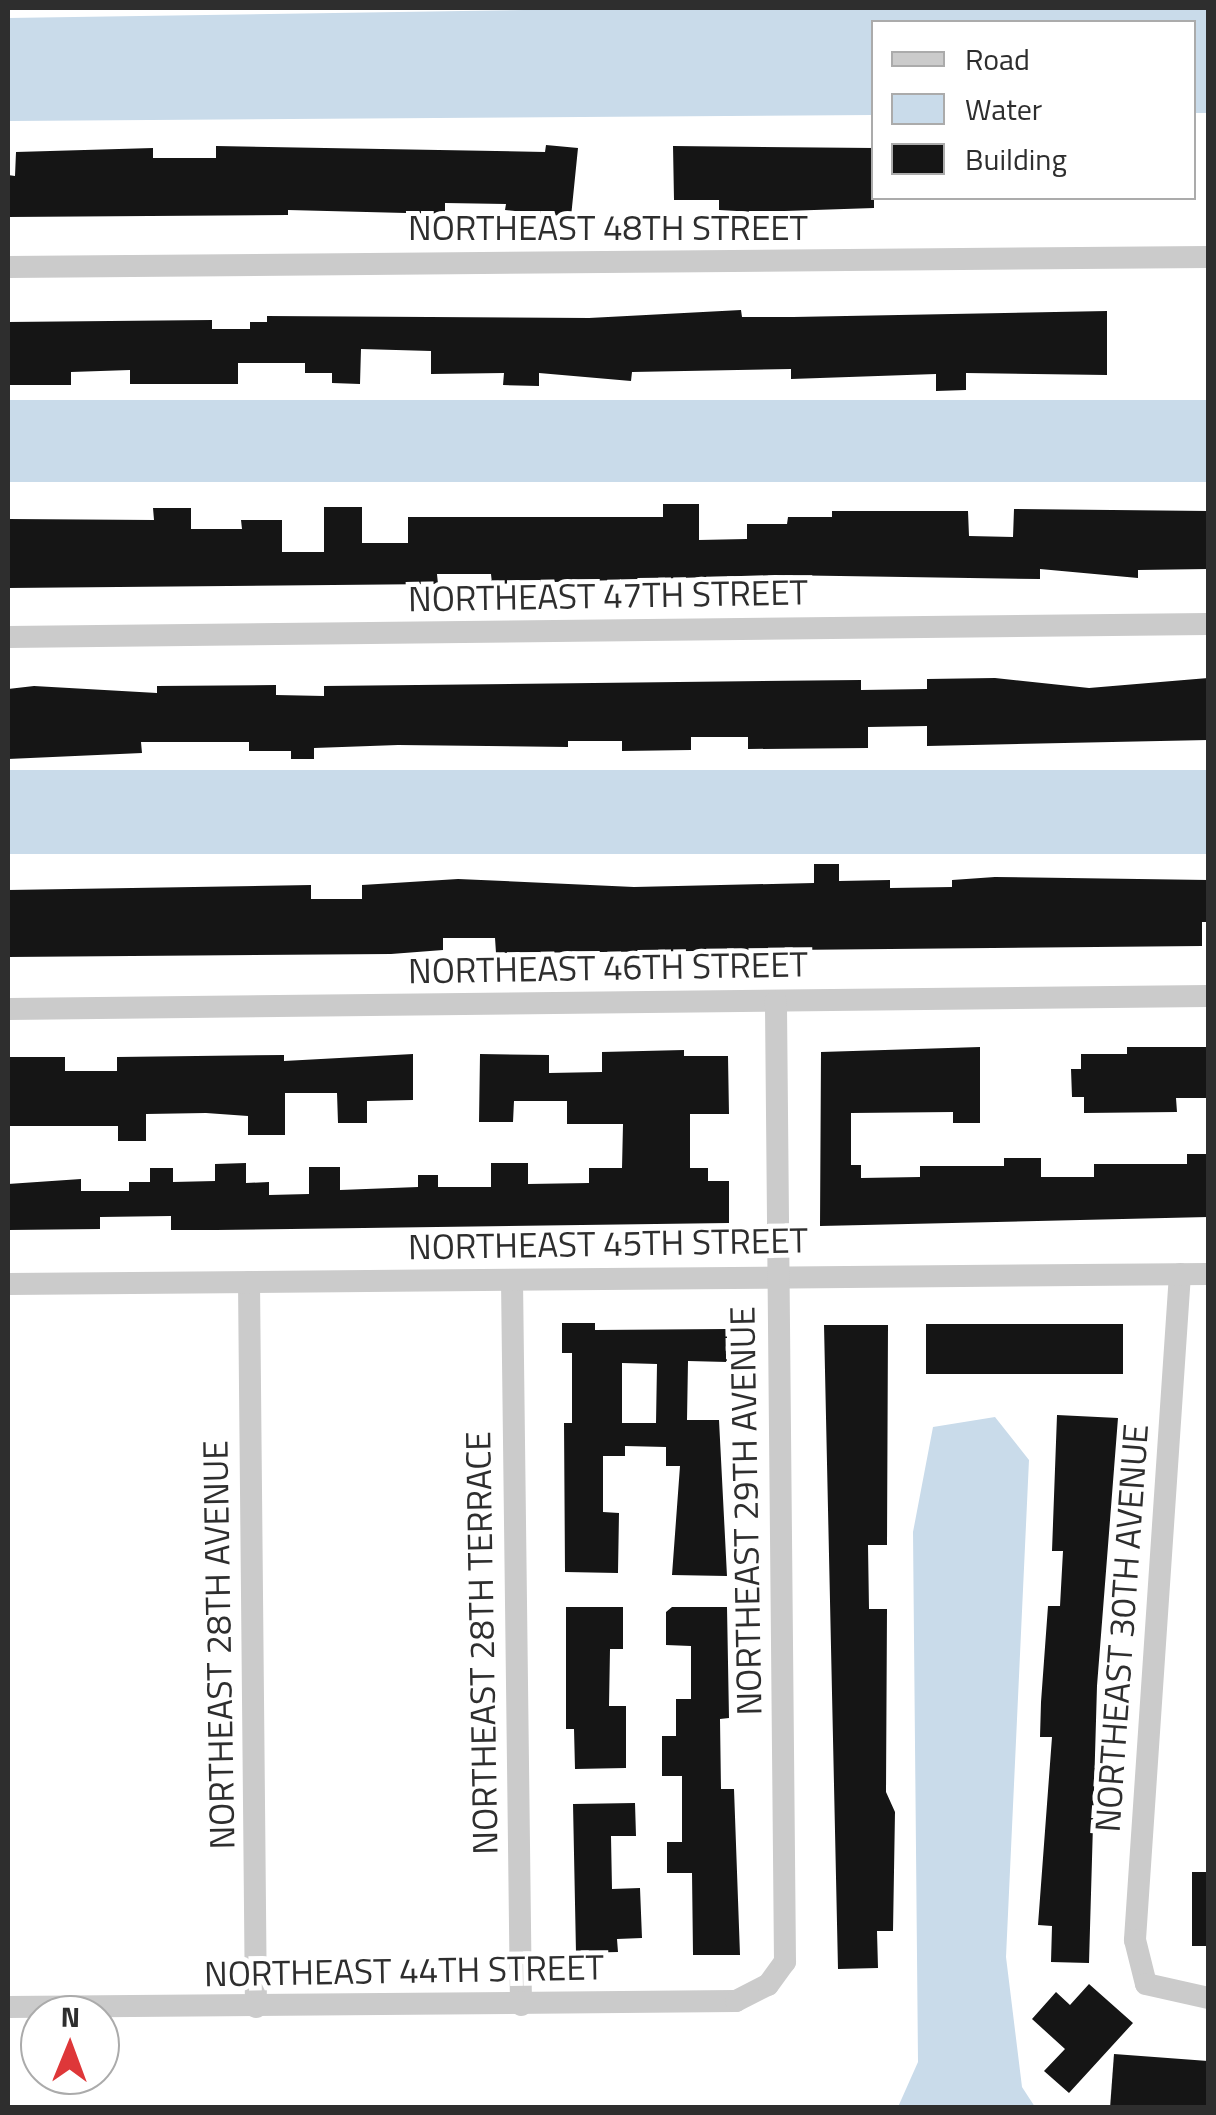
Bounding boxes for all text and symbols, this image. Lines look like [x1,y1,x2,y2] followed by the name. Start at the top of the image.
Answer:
[871,20,1196,200] legend
[965,36,1030,82] text: Road
[965,86,1042,132] text: Water
[965,136,1067,182] text: Building
[408,206,808,248] street label: NORTHEAST 48TH STREET
[408,571,808,619] street label: NORTHEAST 47TH STREET
[408,943,808,991] street label: NORTHEAST 46TH STREET
[408,1219,808,1267] street label: NORTHEAST 45TH STREET
[720,1306,770,1716] street label: NORTHEAST 29TH AVENUE
[1086,1422,1156,1834] street label: NORTHEAST 30TH AVENUE
[456,1431,506,1855] street label: NORTHEAST 28TH TERRACE
[193,1440,243,1850] street label: NORTHEAST 28TH AVENUE
[204,1946,604,1994] street label: NORTHEAST 44TH STREET
[20,1995,120,2095] north arrow
[60,1995,81,2038] text: N

